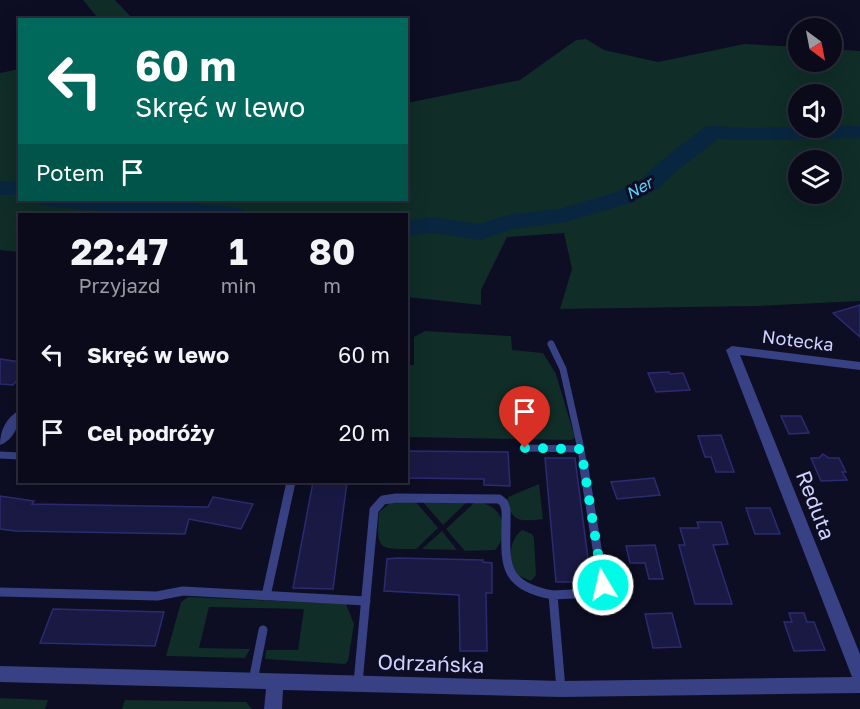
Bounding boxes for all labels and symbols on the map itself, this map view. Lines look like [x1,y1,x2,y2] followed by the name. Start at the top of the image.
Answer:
[788,18,842,72] north arrow
[622,171,658,204] water label: Ner
[761,325,835,355] street label: Notecka
[499,386,550,448] pin
[791,467,841,543] street label: Reduta
[571,553,635,617] position arrow
[377,648,485,678] street label: Odrzańska

